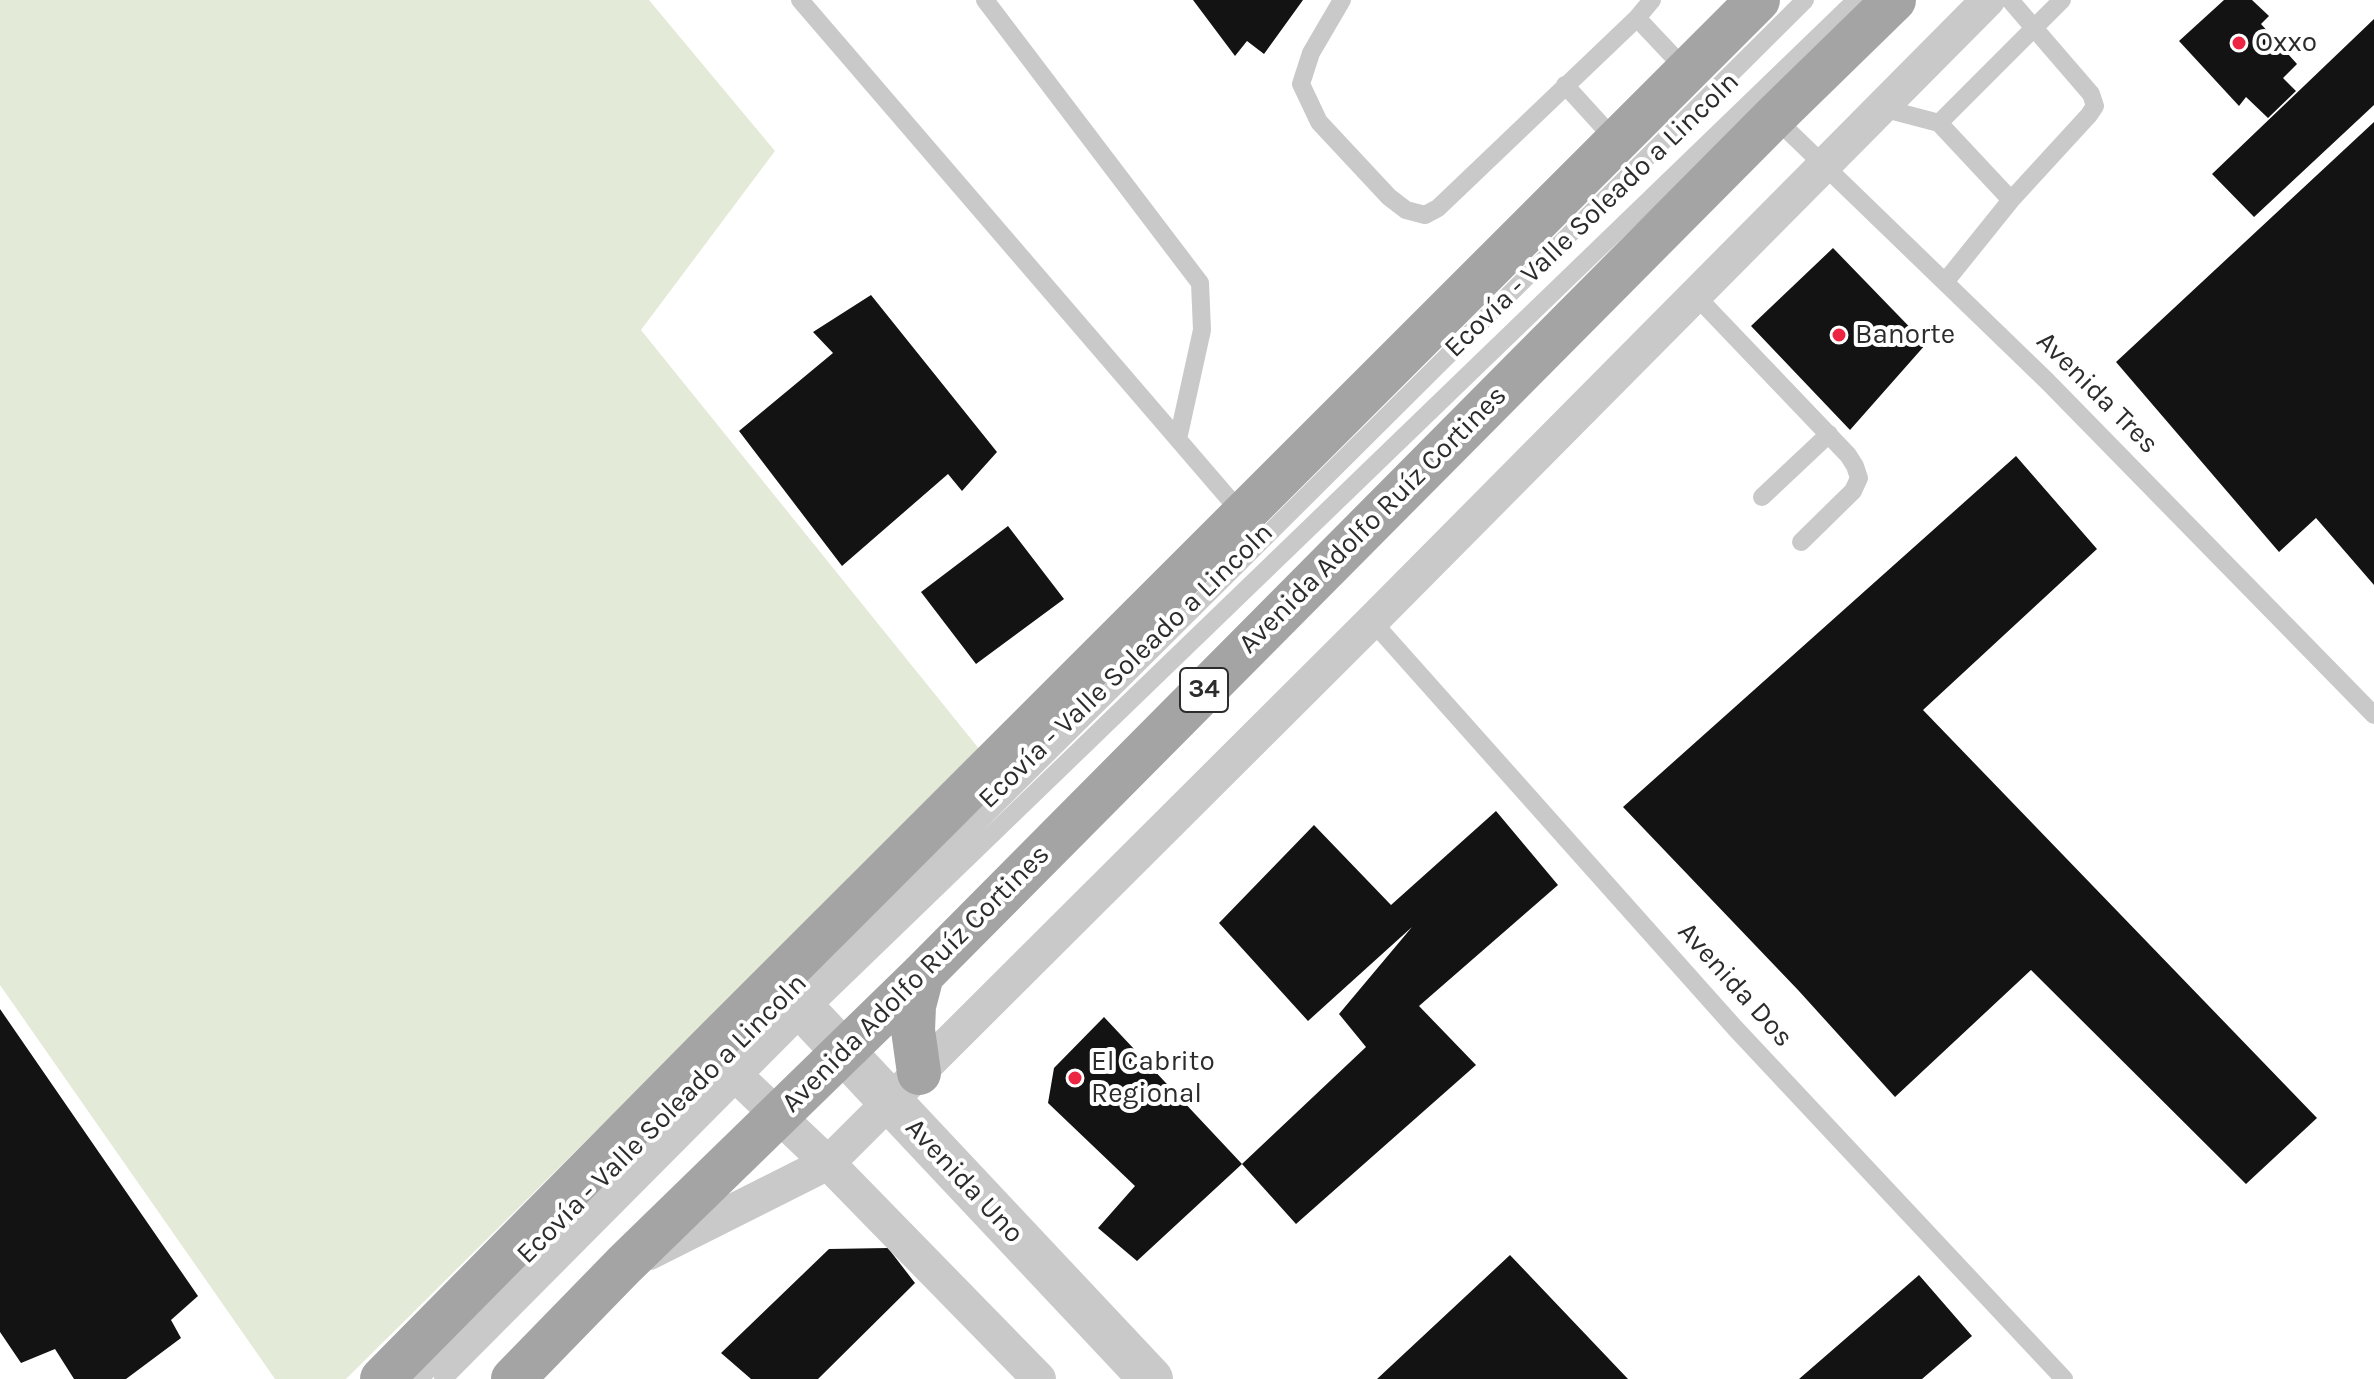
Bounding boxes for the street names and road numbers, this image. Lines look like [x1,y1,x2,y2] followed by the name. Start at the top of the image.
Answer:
[1438,65,1746,365] street label: Ecovía - Valle Soleado a Lincoln
[2029,325,2165,461] street label: Avenida Tres
[1232,379,1514,661] street label: Avenida Adolfo Ruíz Cortines
[972,516,1280,816] street label: Ecovía - Valle Soleado a Lincoln
[1180,668,1228,712] road number: 34
[775,838,1057,1120] street label: Avenida Adolfo Ruíz Cortines
[1670,916,1800,1054] street label: Avenida Dos
[510,967,814,1271] street label: Ecovía - Valle Soleado a Lincoln
[898,1112,1030,1250] street label: Avenida Uno

